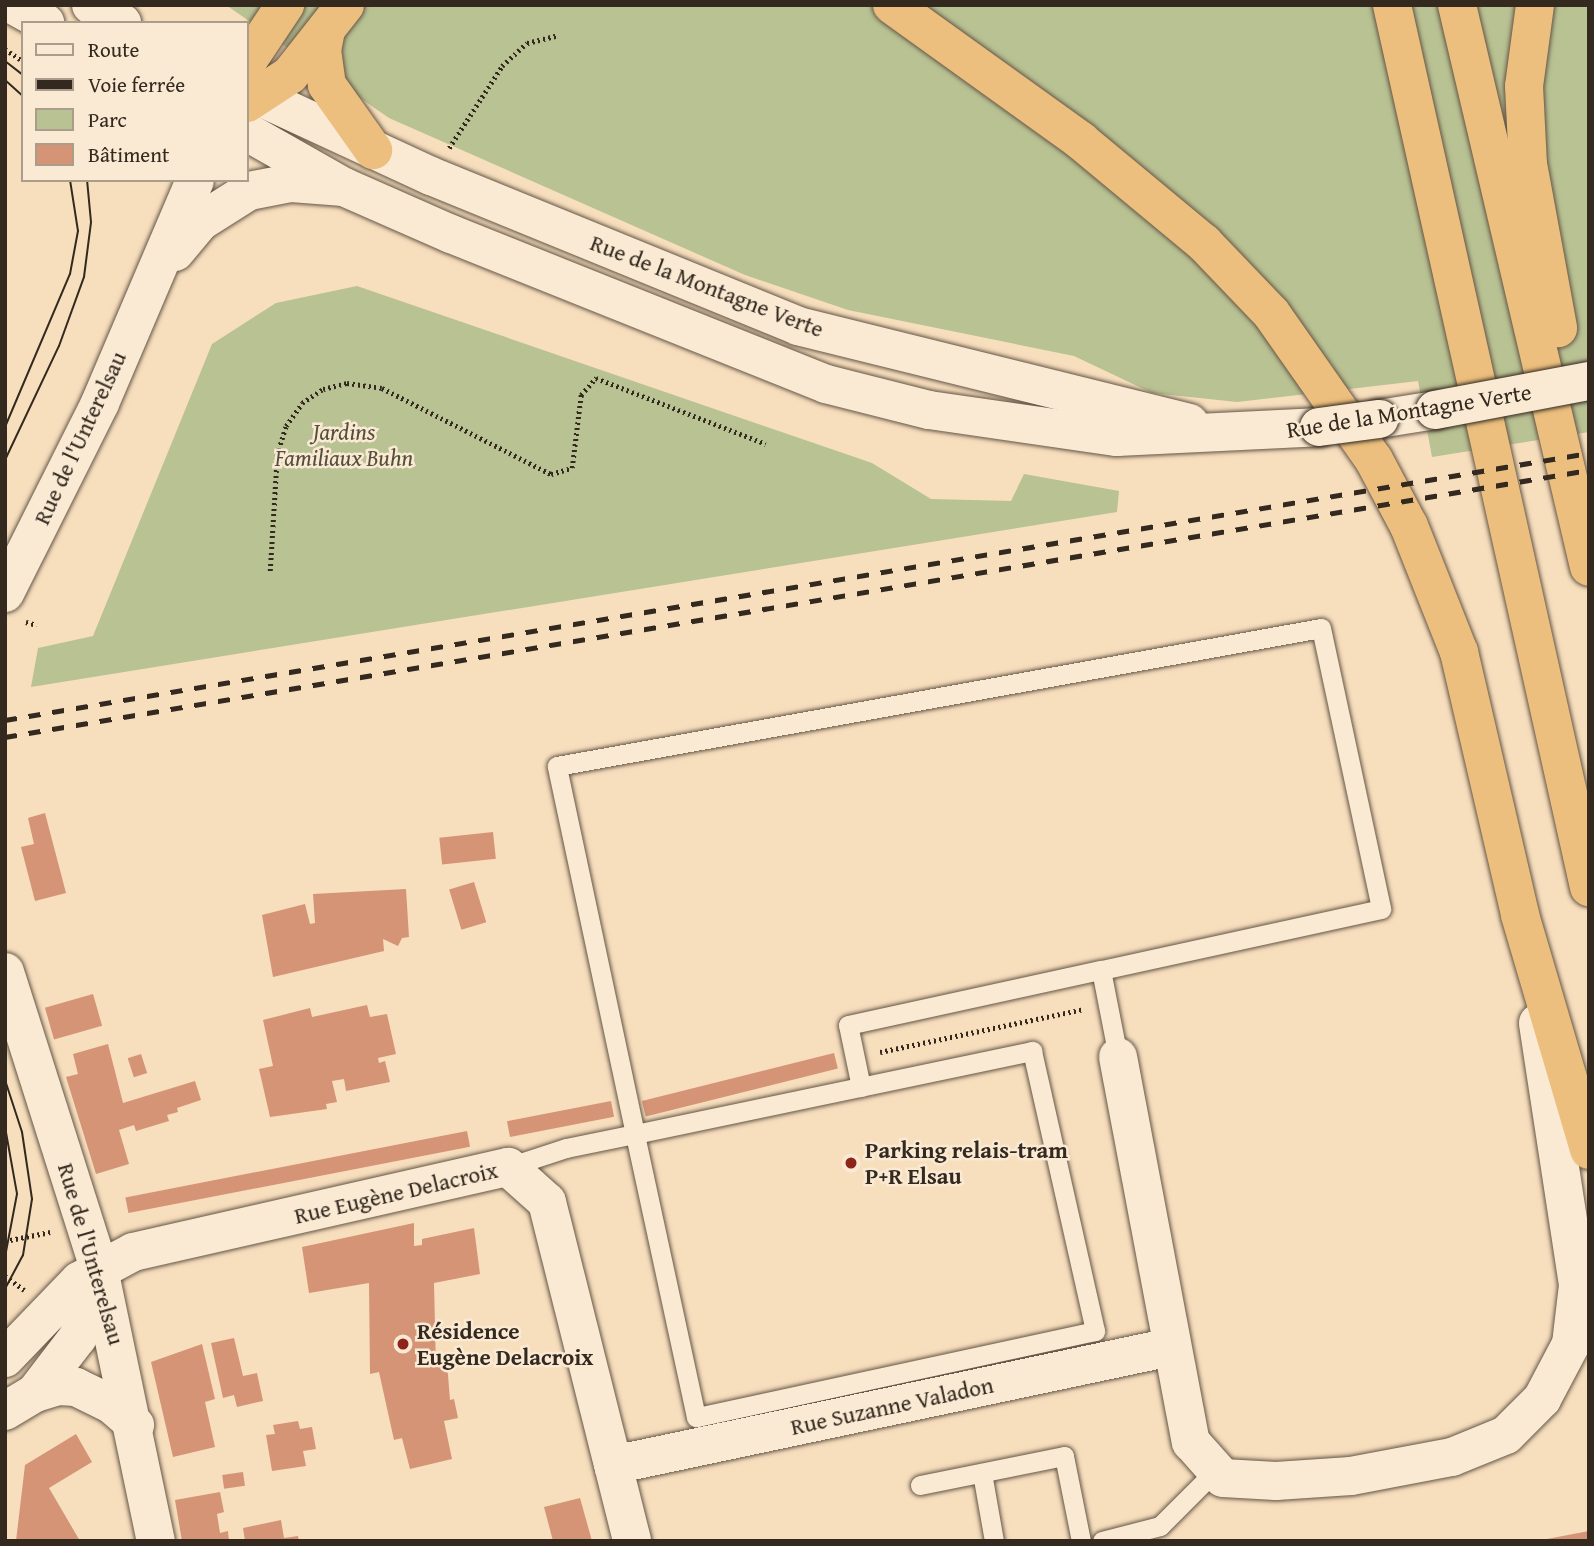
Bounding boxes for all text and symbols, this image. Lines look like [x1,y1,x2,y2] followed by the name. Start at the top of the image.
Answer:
[21,21,248,182] legend
[88,34,139,65] text: Route
[88,69,185,100] text: Voie ferrée
[88,104,127,135] text: Parc
[88,139,169,170] text: Bâtiment
[586,229,828,343] street label: Rue de la Montagne Verte
[28,347,132,529] street label: Rue de l'Unterelsau
[1285,378,1533,444] street label: Rue de la Montagne Verte
[275,418,413,472] park label: Jardins Familiaux Buhn
[865,1136,1068,1190] place label: Parking relais-tram P+R Elsau
[843,1155,859,1171] marker: Parking relais-tram P+R Elsau
[292,1156,500,1230] street label: Rue Eugène Delacroix
[52,1160,130,1348] street label: Rue de l'Unterelsau
[417,1317,593,1371] place label: Résidence Eugène Delacroix
[395,1336,411,1352] marker: Résidence Eugène Delacroix
[788,1371,996,1441] street label: Rue Suzanne Valadon

